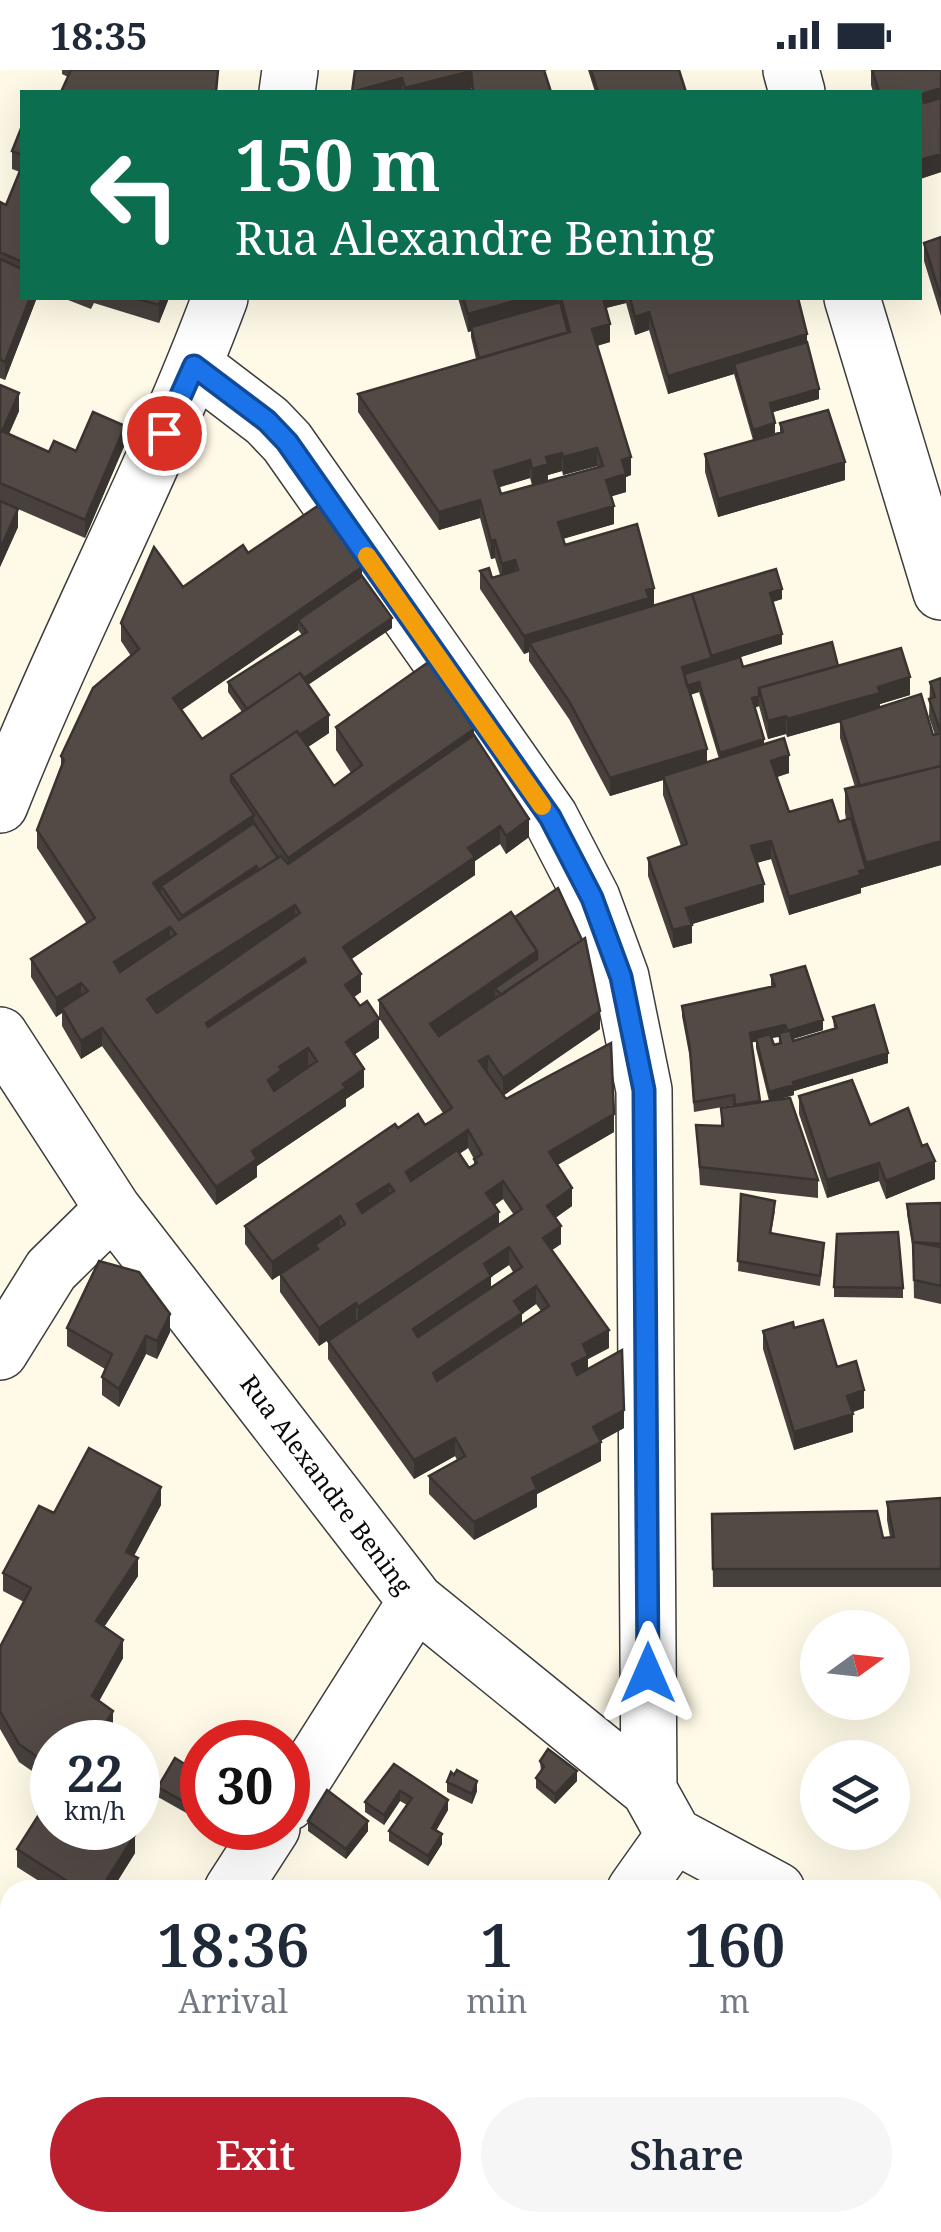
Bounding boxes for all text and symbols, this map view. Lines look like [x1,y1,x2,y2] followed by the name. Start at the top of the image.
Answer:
[50,9,147,61] text: 18:35
[235,116,441,212] text: 150 m
[70,130,200,260] icon: left
[235,207,715,268] text: Rua Alexandre Bening
[122,391,207,476] pin
[137,406,192,461] icon: arrive
[233,1367,421,1601] street label: Rua Alexandre Bening
[800,1610,910,1720] north arrow
[800,1610,910,1850] map controls
[596,1621,700,1725] position arrow
[180,1720,310,1850] speed limit sign: 30
[67,1739,123,1807] text: 22
[800,1740,910,1850] button: layers
[64,1793,126,1827] text: km/h
[157,1903,310,1985] text: 18:36
[480,1903,514,1985] text: 1
[684,1903,785,1985] text: 160
[178,1979,288,2022] text: Arrival
[466,1979,527,2022] text: min
[720,1979,750,2022] text: m
[50,2097,461,2212] button: Exit
[481,2097,892,2212] button: Share

